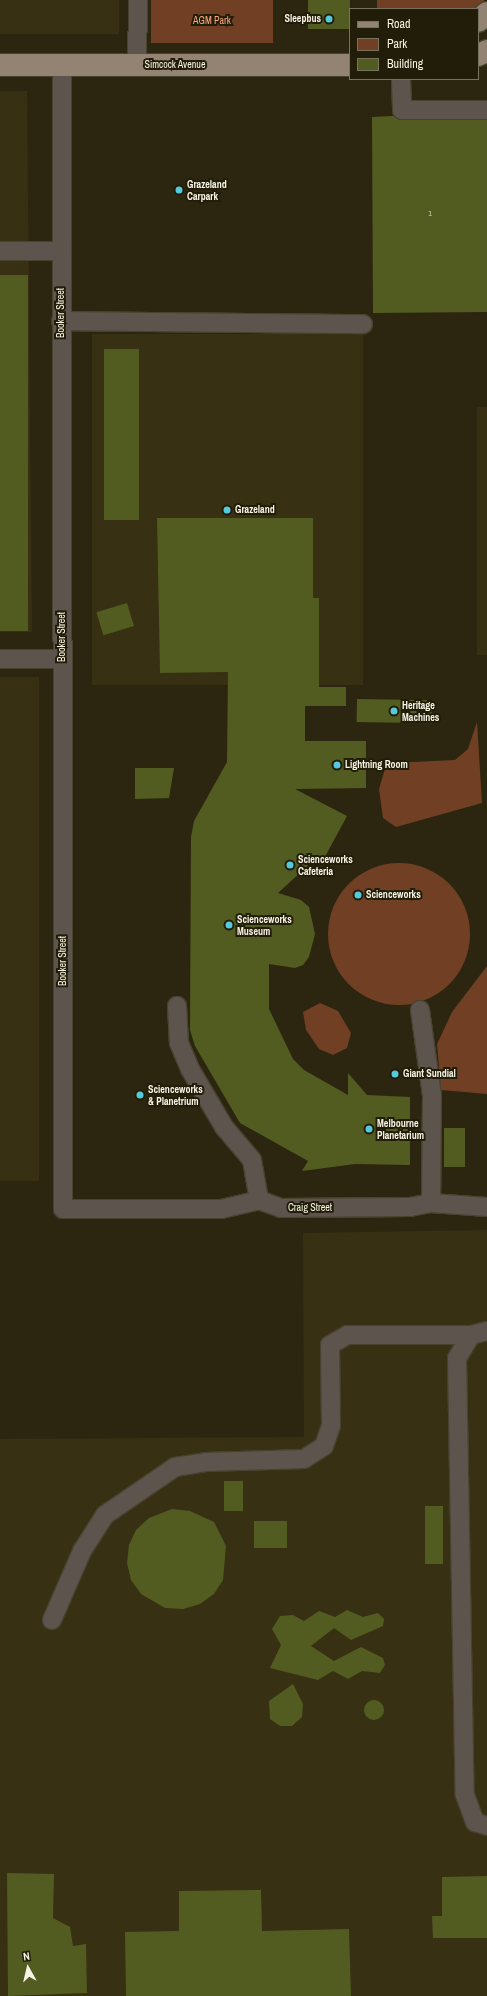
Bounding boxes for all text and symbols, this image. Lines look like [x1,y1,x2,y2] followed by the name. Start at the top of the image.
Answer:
[349,8,479,80] legend
[285,13,321,25] place label: Sleepbus
[324,14,334,24] marker: Sleepbus
[193,15,231,27] park label: AGM Park
[387,16,411,32] text: Road
[387,36,407,52] text: Park
[387,56,423,72] text: Building
[144,59,206,71] street label: Simcock Avenue
[187,178,227,202] place label: Grazeland Carpark
[174,185,184,195] marker: Grazeland Carpark
[428,209,432,219] house number: 1
[55,288,67,338] street label: Booker Street
[235,504,275,516] place label: Grazeland
[222,505,232,515] marker: Grazeland
[56,612,68,662] street label: Booker Street
[402,699,439,722] place label: Heritage Machines
[389,706,399,716] marker: Heritage Machines
[345,759,408,771] place label: Lightning Room
[332,760,342,770] marker: Lightning Room
[298,853,353,876] place label: Scienceworks Cafeteria
[285,860,295,870] marker: Scienceworks Cafeteria
[366,889,421,901] place label: Scienceworks
[353,890,363,900] marker: Scienceworks
[237,913,292,936] place label: Scienceworks Museum
[224,920,234,930] marker: Scienceworks Museum
[57,936,69,986] street label: Booker Street
[403,1068,456,1080] place label: Giant Sundial
[390,1069,400,1079] marker: Giant Sundial
[148,1083,203,1106] place label: Scienceworks & Planetrium
[135,1090,145,1100] marker: Scienceworks & Planetrium
[377,1117,424,1140] place label: Melbourne Planetarium
[364,1124,374,1134] marker: Melbourne Planetarium
[288,1202,332,1214] street label: Craig Street
[8,1948,48,1988] north arrow
[22,1949,31,1964] text: N

